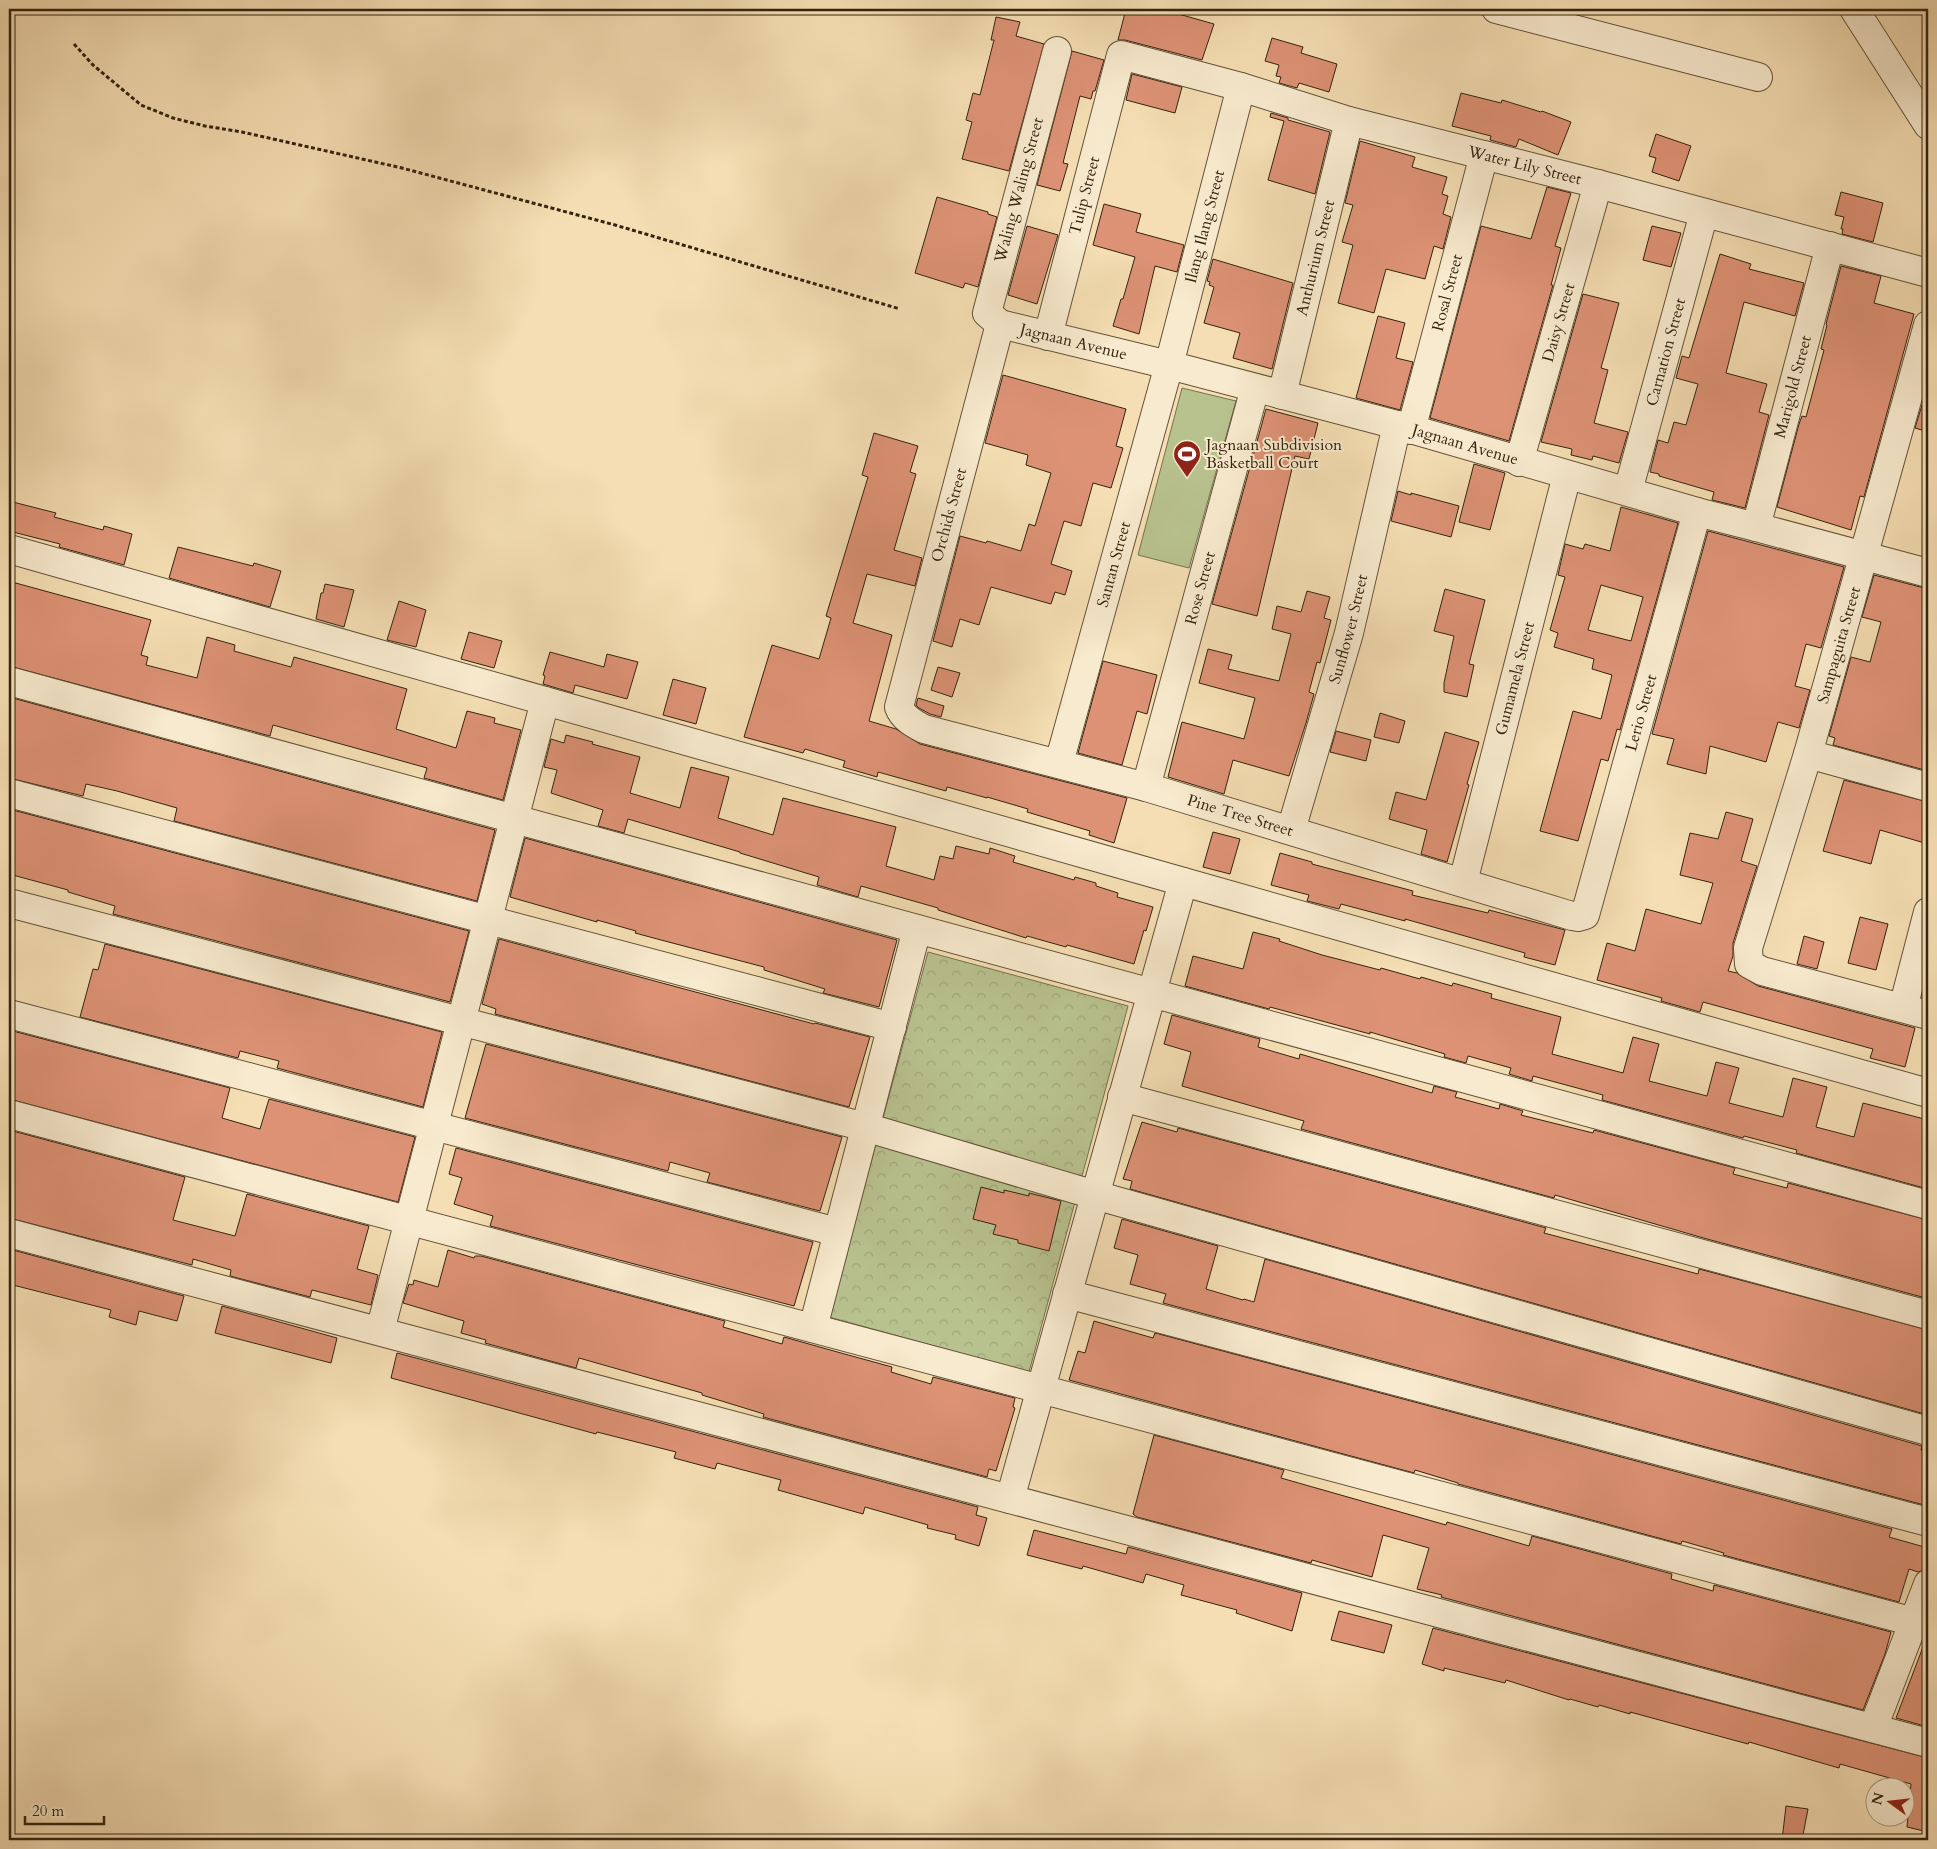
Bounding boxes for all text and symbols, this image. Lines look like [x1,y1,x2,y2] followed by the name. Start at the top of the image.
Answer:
[989,115,1049,266] street label: Waling Waling Street
[1465,140,1584,190] street label: Water Lily Street
[1064,154,1105,237] street label: Tulip Street
[1180,168,1230,285] street label: Ilang Ilang Street
[1291,198,1340,318] street label: Anthurium Street
[1427,252,1468,334] street label: Rosal Street
[1537,281,1580,365] street label: Daisy Street
[1641,296,1691,409] street label: Carnation Street
[1016,318,1129,365] street label: Jagnaan Avenue
[1769,333,1817,441] street label: Marigold Street
[1408,418,1521,471] street label: Jagnaan Avenue
[1204,434,1342,474] place label: Jagnaan Subdivision Basketball Court
[1172,439,1202,478] sports icon: Jagnaan Subdivision Basketball Court
[926,465,972,565] street label: Orchids Street
[1092,519,1136,610] street label: Santan Street
[1180,549,1221,627] street label: Rose Street
[1324,572,1373,687] street label: Sunflower Street
[1812,584,1866,706] street label: Sampaguita Street
[1490,619,1540,738] street label: Gumamela Street
[1620,672,1662,754] street label: Lerio Street
[1185,789,1296,842] street label: Pine Tree Street
[1864,1776,1914,1826] north arrow
[1867,1790,1889,1807] text: N
[25,1794,104,1826] scale bar
[32,1801,64,1821] text: 20 m

